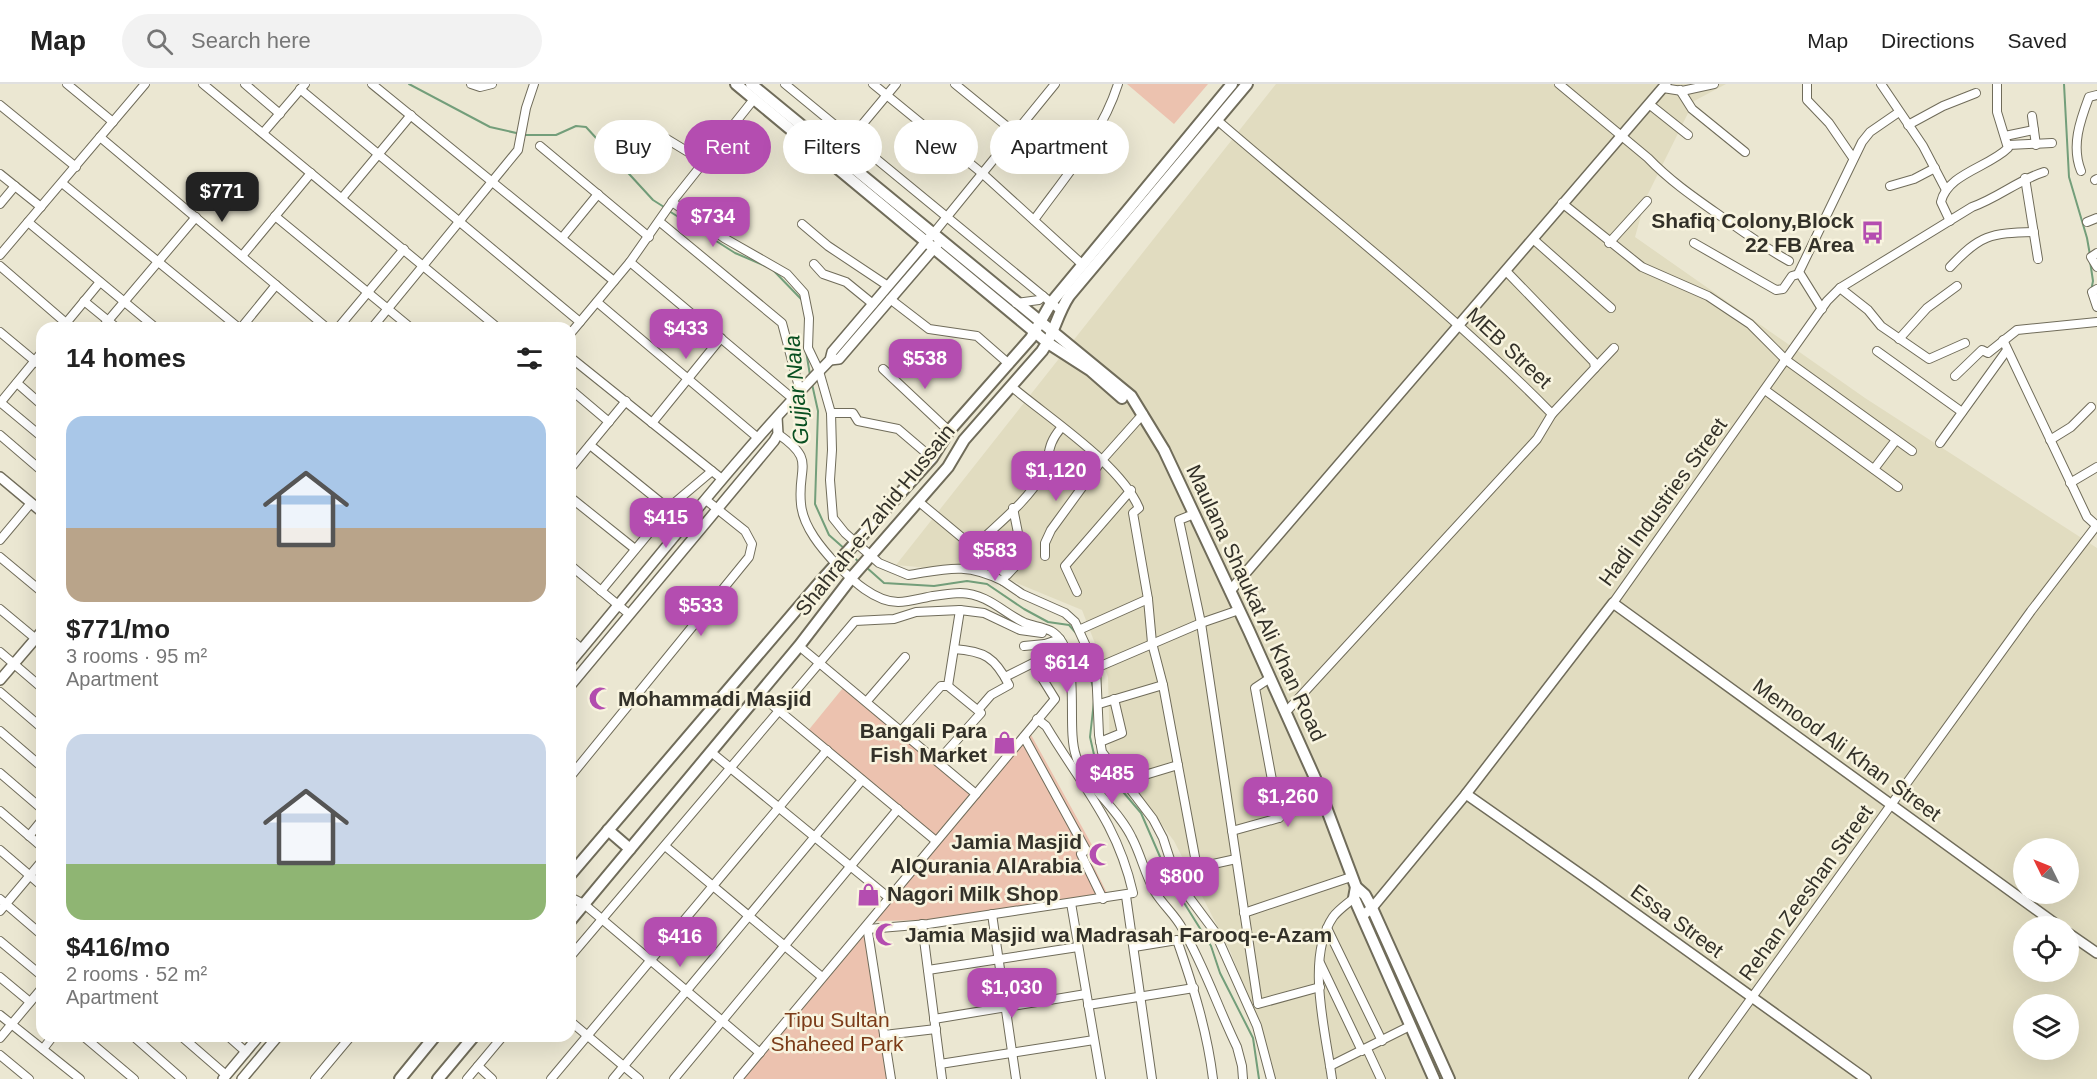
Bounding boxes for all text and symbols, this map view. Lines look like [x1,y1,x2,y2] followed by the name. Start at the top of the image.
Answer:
[122,14,542,68] search box
[30,25,86,56] text: Map
[143,25,176,58] icon: search
[191,28,311,53] text: Search here
[1807,29,1848,52] text: Map
[1881,29,1974,52] text: Directions
[2007,29,2067,52] text: Saved
[594,120,672,174] chip: Buy
[684,120,771,174] chip: Rent
[783,120,882,174] chip: Filters
[894,120,978,174] chip: New
[990,120,1129,174] chip: Apartment
[186,172,258,223] pin: $771
[200,180,244,202] text: $771
[677,197,749,248] pin: $734
[691,205,735,227] text: $734
[1651,209,1854,256] place label: Shafiq Colony,Block 22 FB Area
[1859,220,1885,246] bus stop icon: Shafiq Colony,Block 22 FB Area
[1462,303,1557,393] street label: MEB Street
[650,309,722,360] pin: $433
[664,317,708,339] text: $433
[779,334,814,446] water label: Gujjar Nala
[889,339,961,390] pin: $538
[513,342,546,375] icon: filters
[66,343,186,373] text: 14 homes
[903,347,947,369] text: $538
[1594,413,1731,590] street label: Hadi Industries Street
[790,419,959,620] street label: Shahrah-e-Zahid Hussain
[1007,451,1105,502] pin: $1,120
[252,455,360,563] icon: home
[1025,459,1087,481] text: $1,120
[1182,461,1331,745] street label: Maulana Shaukat Ali Khan Road
[630,498,702,549] pin: $415
[644,506,688,528] text: $415
[959,531,1031,582] pin: $583
[973,539,1017,561] text: $583
[665,586,737,637] pin: $533
[679,594,723,616] text: $533
[66,614,170,644] text: $771/mo
[1031,643,1103,694] pin: $614
[66,645,207,667] text: 3 rooms · 95 m²
[1045,651,1089,673] text: $614
[66,668,158,690] text: Apartment
[1749,674,1946,826] street label: Memood Ali Khan Street
[587,686,613,712] mosque icon: Mohammadi Masjid
[618,687,812,710] place label: Mohammadi Masjid
[860,719,987,766] place label: Bangali Para Fish Market
[992,730,1018,756] shop icon: Bangali Para Fish Market
[1076,754,1148,805] pin: $485
[1090,762,1134,784] text: $485
[252,773,360,881] icon: home
[1239,777,1337,828] pin: $1,260
[1257,785,1319,807] text: $1,260
[1734,800,1877,985] street label: Rehan Zeeshan Street
[890,830,1082,877] place label: Jamia Masjid AlQurania AlArabia
[2013,838,2079,904] north arrow
[2013,838,2079,1060] map controls
[1087,841,1113,867] mosque icon: Jamia Masjid AlQurania AlArabia
[1146,857,1218,908] pin: $800
[1160,865,1204,887] text: $800
[1627,879,1728,962] street label: Essa Street
[856,881,882,907] shop icon: Nagori Milk Shop
[887,882,1059,905] place label: Nagori Milk Shop
[2013,916,2079,982] button: locate
[644,917,716,968] pin: $416
[874,922,900,948] mosque icon: Jamia Masjid wa Madrasah Farooq-e-Azam
[905,923,1332,946] place label: Jamia Masjid wa Madrasah Farooq-e-Azam
[658,925,702,947] text: $416
[66,932,170,962] text: $416/mo
[66,963,207,985] text: 2 rooms · 52 m²
[963,968,1061,1019] pin: $1,030
[981,976,1043,998] text: $1,030
[66,986,158,1008] text: Apartment
[2013,994,2079,1060] button: layers
[770,1008,904,1055] park label: Tipu Sultan Shaheed Park

